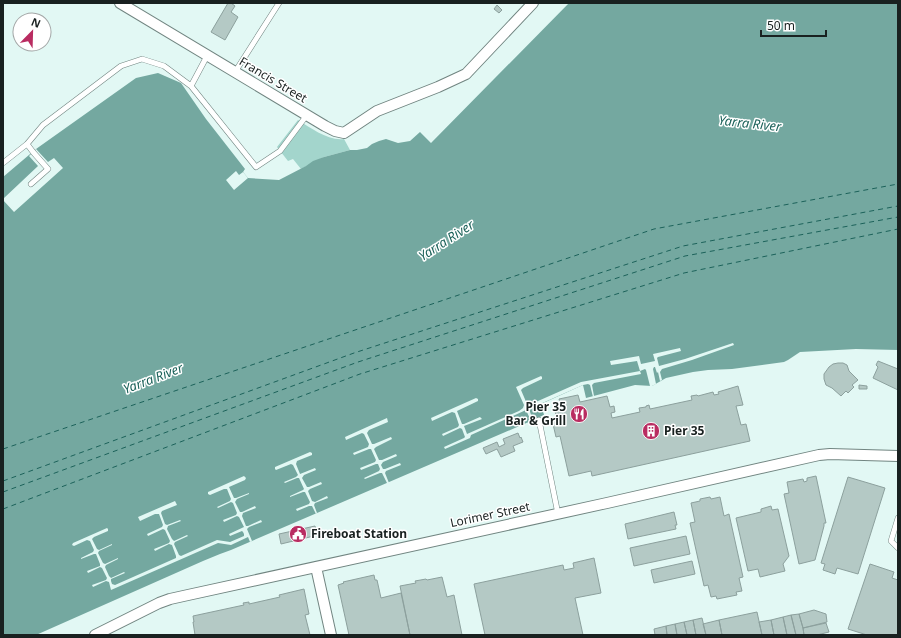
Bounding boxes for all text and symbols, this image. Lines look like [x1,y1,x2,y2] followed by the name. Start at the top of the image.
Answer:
[12,12,52,52] north arrow
[761,12,826,38] scale bar
[29,14,43,31] text: N
[767,17,795,34] text: 50 m
[236,53,311,107] street label: Francis Street
[718,111,783,135] water label: Yarra River
[415,215,478,265] water label: Yarra River
[120,358,186,398] water label: Yarra River
[505,398,566,429] place label: Pier 35 Bar & Grill
[569,404,589,424] restaurant icon: Pier 35 Bar & Grill
[641,421,661,441] building icon: Pier 35
[664,422,705,439] place label: Pier 35
[448,498,532,531] street label: Lorimer Street
[288,524,308,544] public building icon: Fireboat Station
[311,525,407,542] place label: Fireboat Station

